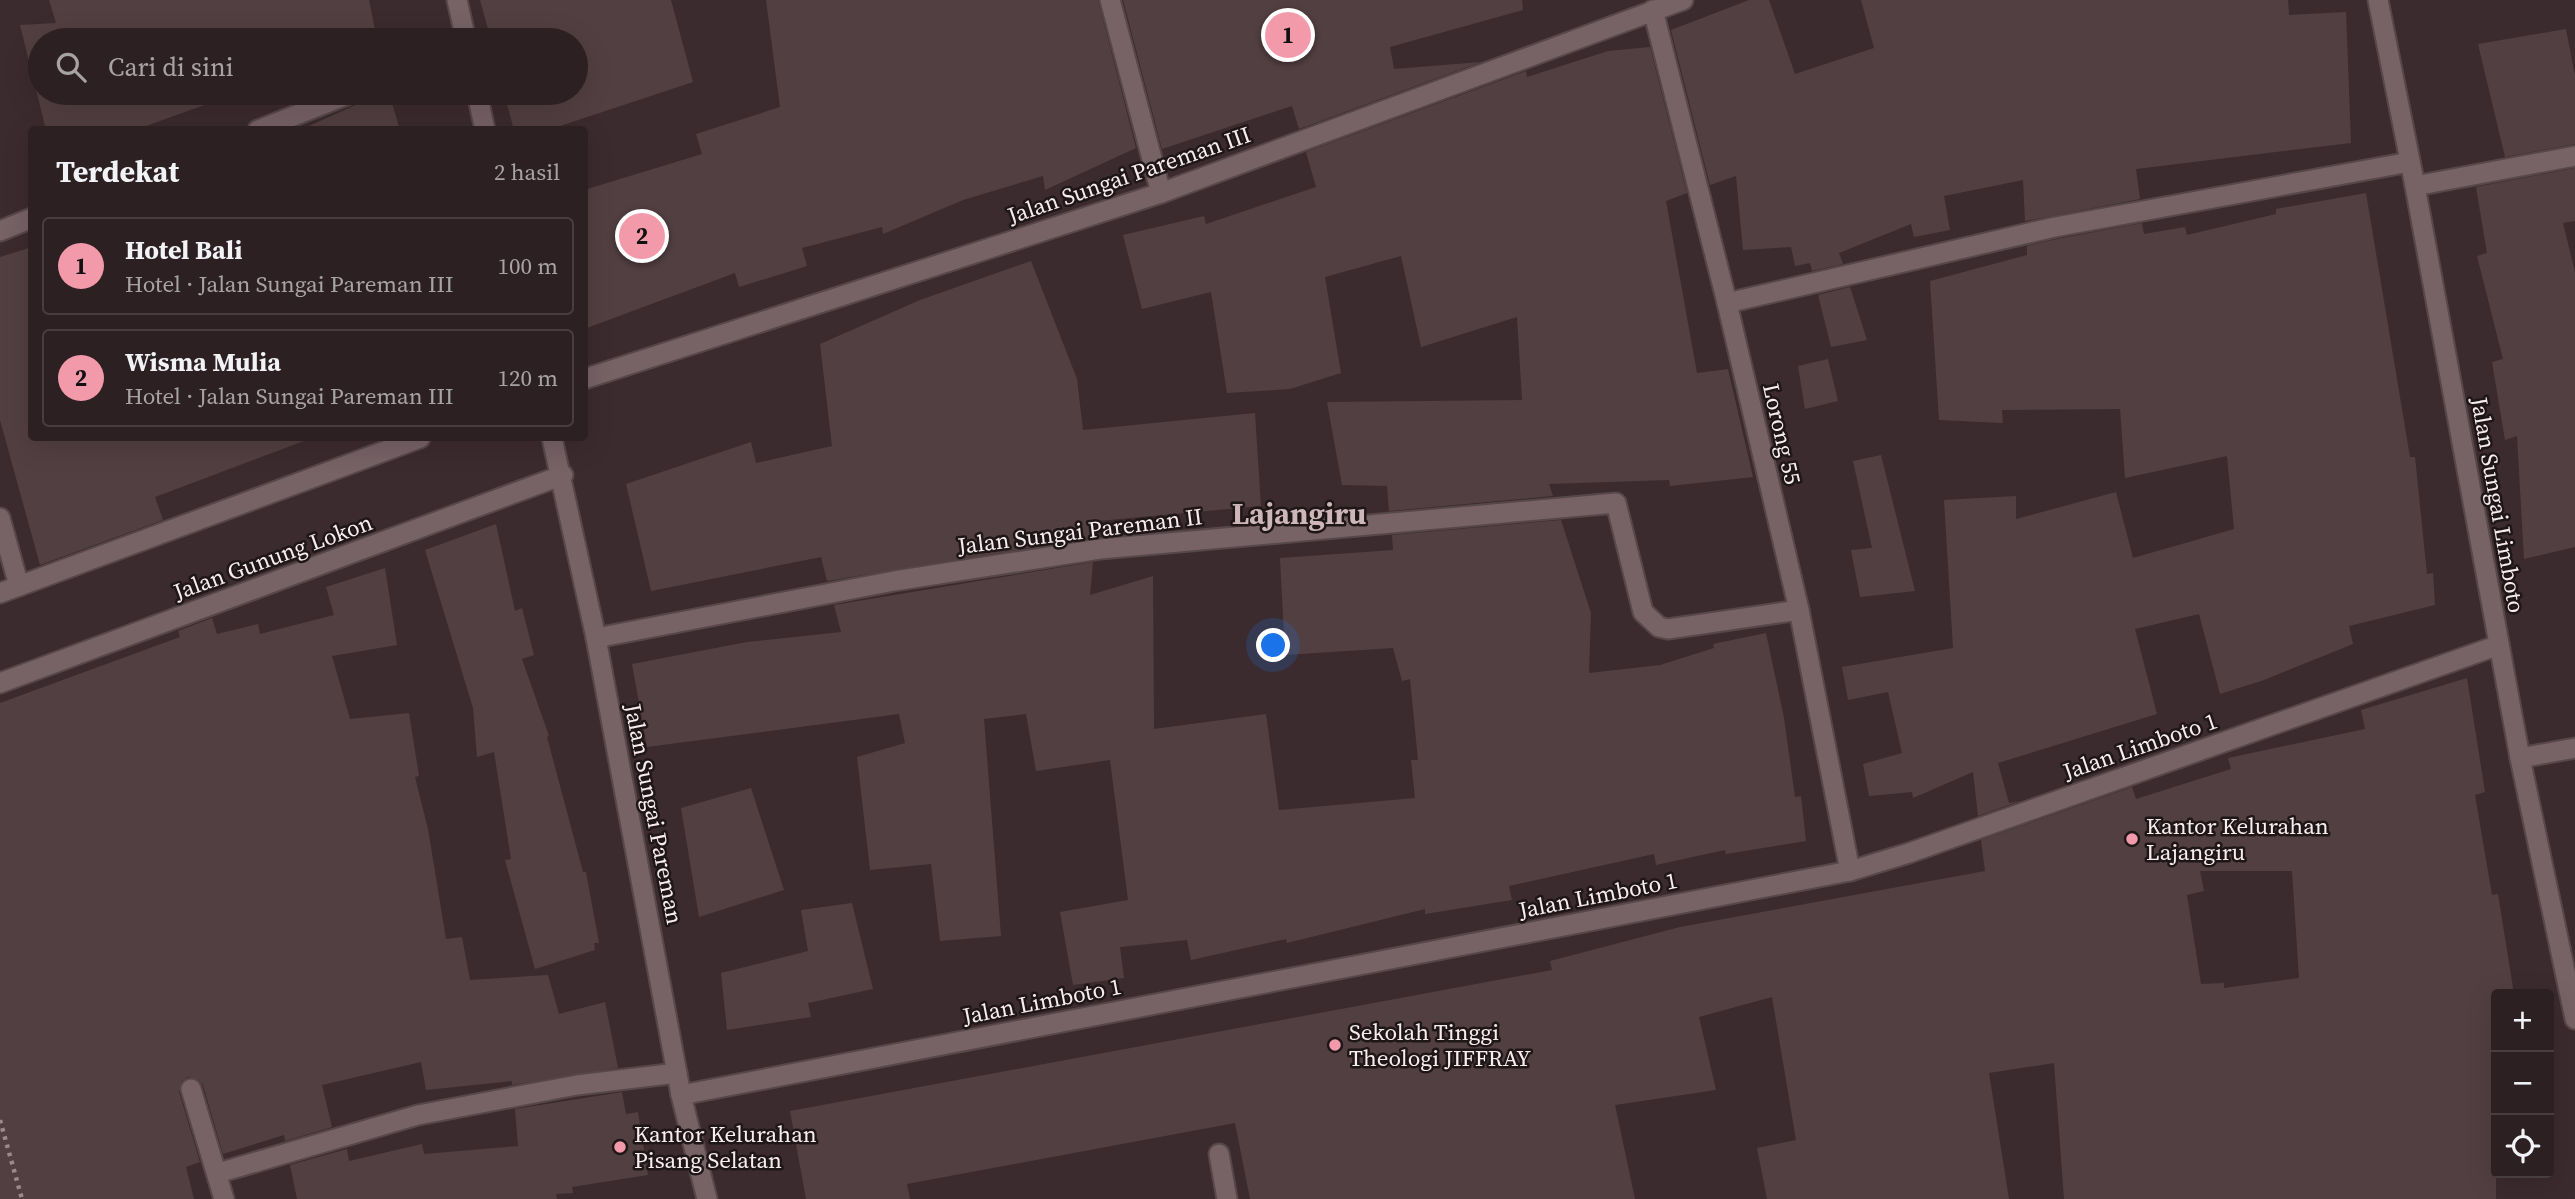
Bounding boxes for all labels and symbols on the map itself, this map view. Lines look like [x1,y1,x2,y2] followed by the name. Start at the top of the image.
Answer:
[1265,9,1311,61] pin: 1
[1002,118,1255,232] street label: Jalan Sungai Pareman III
[619,210,665,262] pin: 2
[1755,380,1809,488] street label: Lorong 55
[2463,394,2533,615] street label: Jalan Sungai Limboto
[1232,493,1366,534] district label: Lajangiru
[955,500,1204,562] street label: Jalan Sungai Pareman II
[168,506,377,608] street label: Jalan Gunung Lokon
[1256,628,1290,662] your location
[617,700,691,927] street label: Jalan Sungai Pareman
[2058,705,2221,788] street label: Jalan Limboto 1
[2146,810,2329,868] place label: Kantor Kelurahan Lajangiru
[2124,831,2140,847] marker: Kantor Kelurahan Lajangiru
[1515,864,1680,926] street label: Jalan Limboto 1
[959,970,1124,1032] street label: Jalan Limboto 1
[1349,1016,1531,1074] place label: Sekolah Tinggi Theologi JIFFRAY
[1327,1037,1343,1053] marker: Sekolah Tinggi Theologi JIFFRAY
[634,1118,817,1176] place label: Kantor Kelurahan Pisang Selatan
[612,1139,628,1155] marker: Kantor Kelurahan Pisang Selatan

